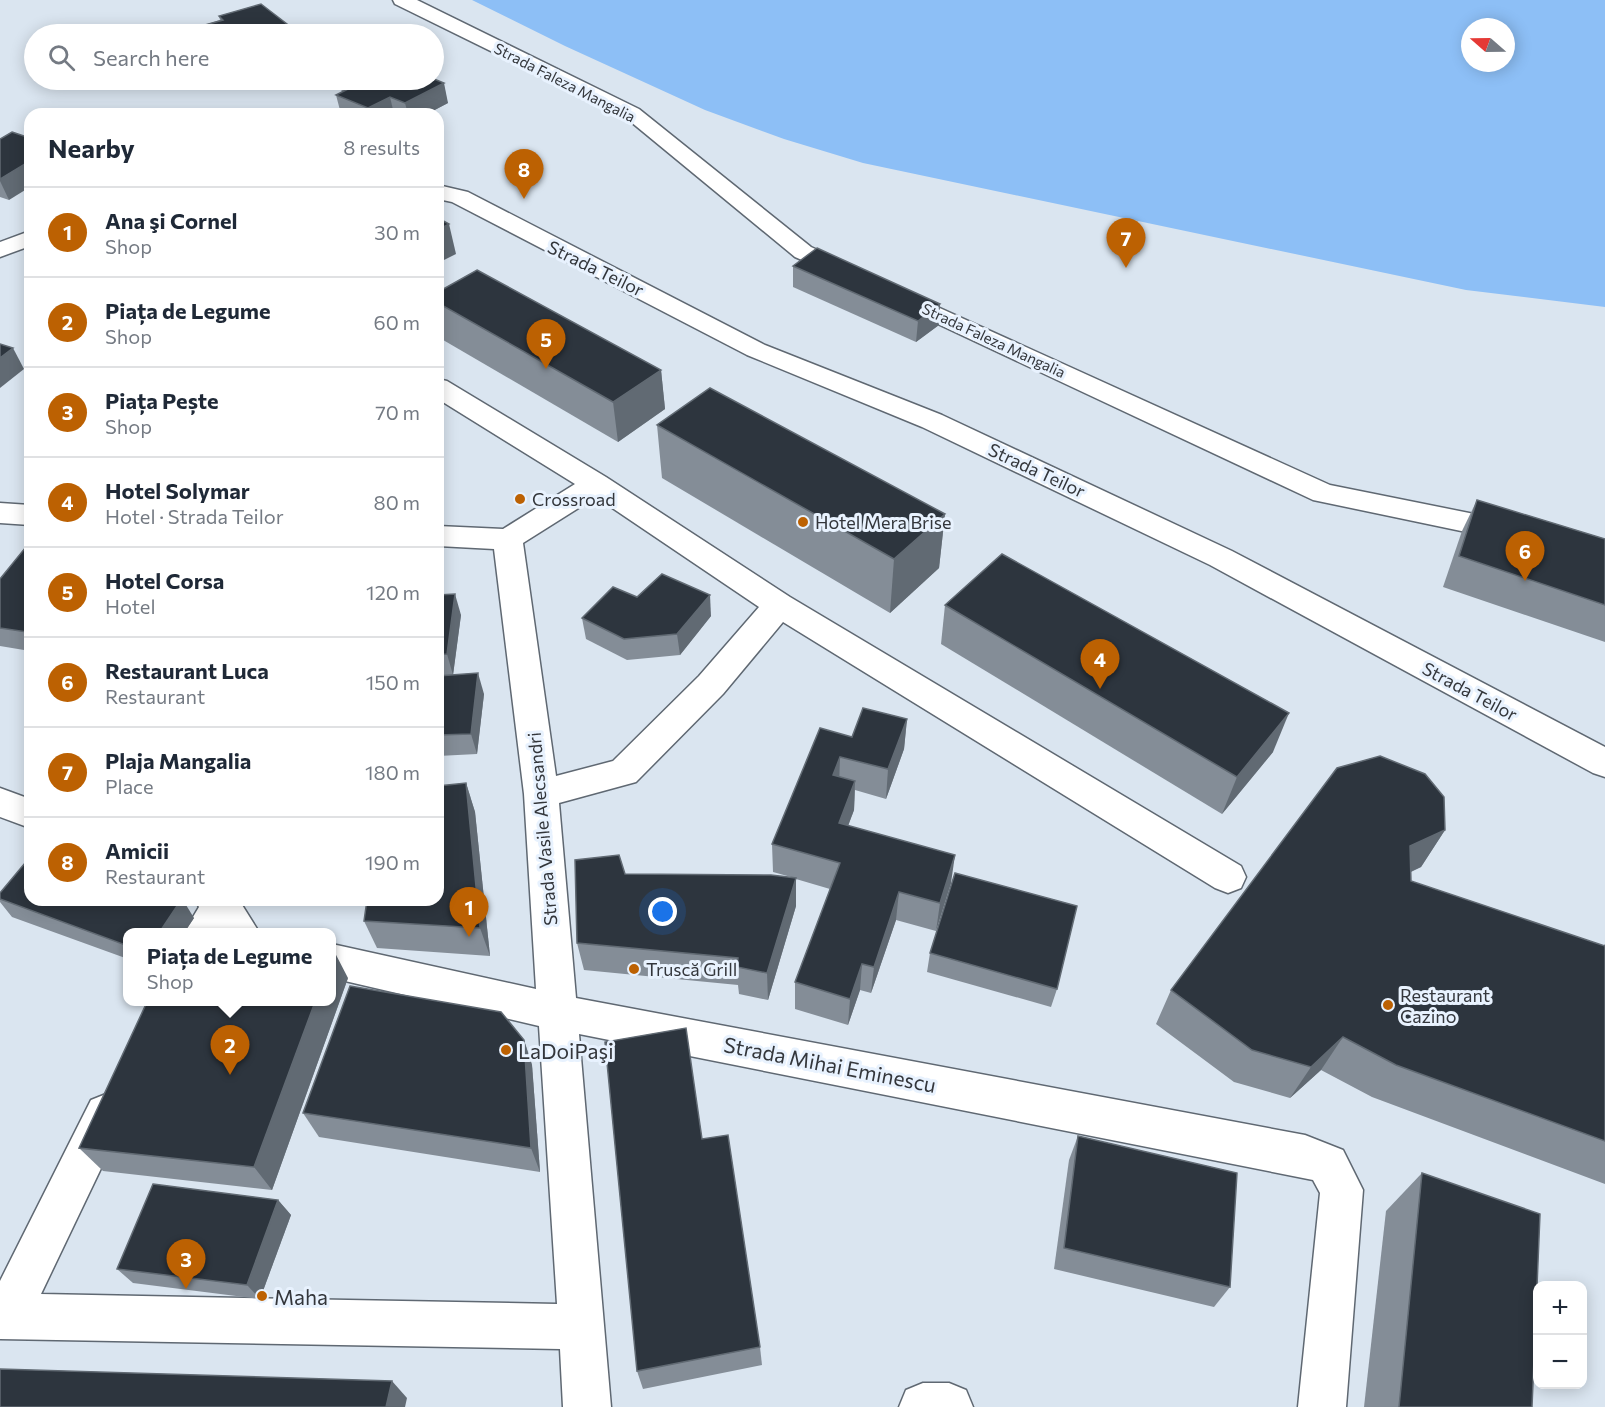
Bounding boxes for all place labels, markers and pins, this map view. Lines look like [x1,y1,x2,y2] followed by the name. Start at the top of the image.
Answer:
[504,150,544,199] pin: 8
[1106,218,1146,268] pin: 7
[526,320,566,369] pin: 5
[532,488,616,510] place label: Crossroad
[513,492,527,506] marker: Crossroad
[815,511,952,533] place label: Hotel Mera Brise
[796,515,810,529] marker: Hotel Mera Brise
[1506,532,1544,581] pin: 6
[1080,640,1120,689] pin: 4
[450,888,488,937] pin: 1
[646,958,737,980] place label: Truscă Grill
[627,962,641,976] marker: Truscă Grill
[1400,984,1490,1027] place label: Restaurant Cazino
[1381,998,1395,1012] marker: Restaurant Cazino
[210,1026,250,1075] pin: 2
[518,1038,614,1063] place label: LaDoiPaşi
[499,1043,513,1057] marker: LaDoiPaşi
[166,1240,206,1289] pin: 3
[274,1284,328,1309] place label: Maha
[255,1289,269,1303] marker: Maha

